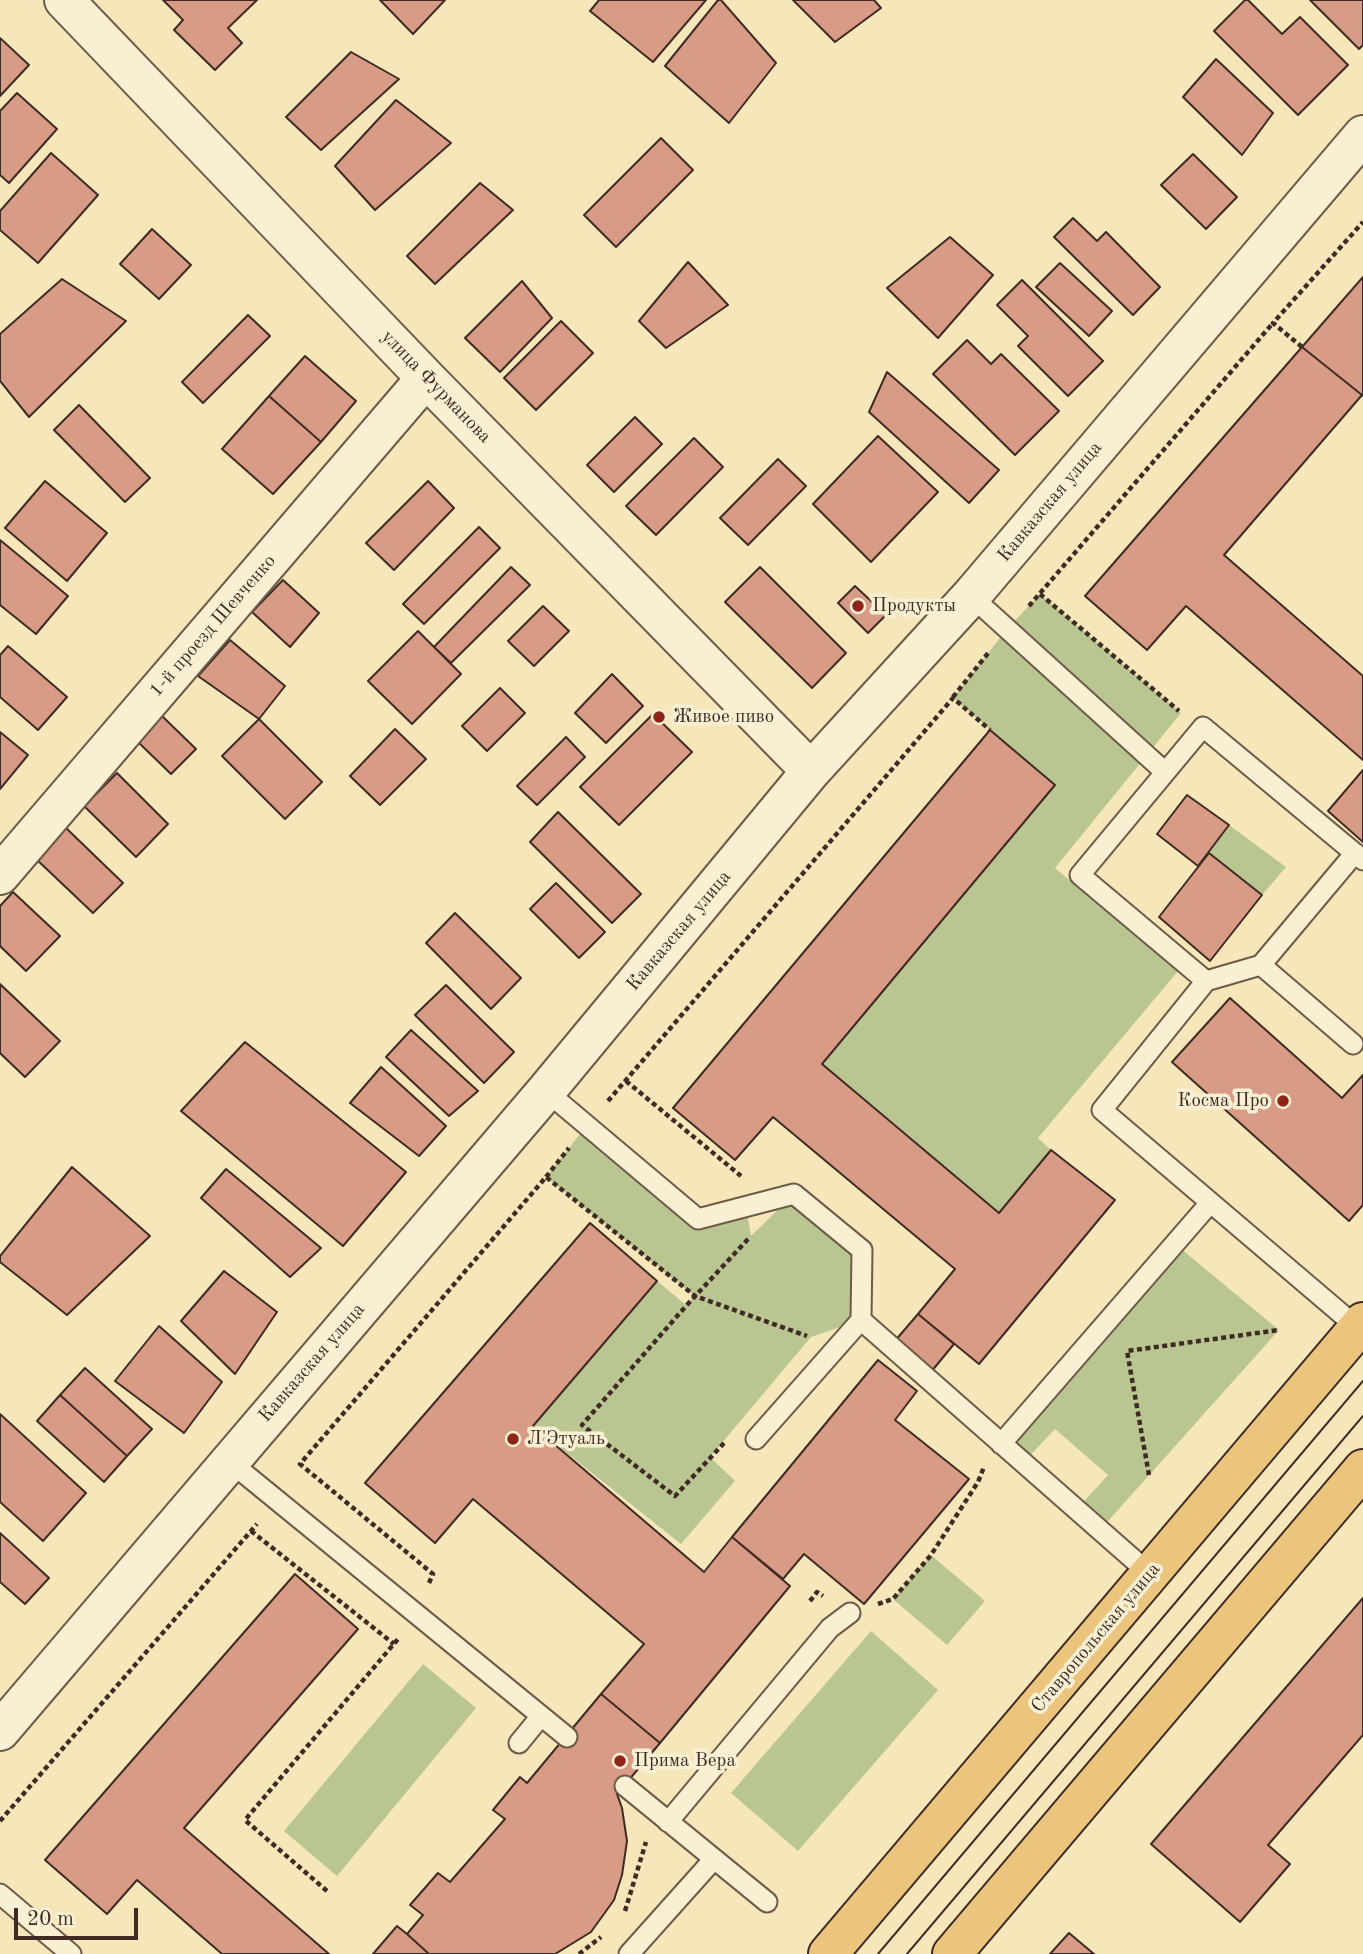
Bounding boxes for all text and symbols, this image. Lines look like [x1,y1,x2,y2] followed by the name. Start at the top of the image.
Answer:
[376,326,496,448] street label: улица Фурманова
[993,437,1107,567] street label: Кавказская улица
[145,550,281,702] street label: 1-й проезд Шевченко
[872,595,956,617] place label: Продукты
[850,598,866,614] marker: Продукты
[673,706,774,728] place label: Живое пиво
[651,709,667,725] marker: Живое пиво
[622,866,736,996] street label: Кавказская улица
[1178,1090,1269,1112] place label: Косма Про
[1275,1093,1291,1109] marker: Косма Про
[254,1299,370,1427] street label: Кавказская улица
[527,1428,605,1450] place label: Л'Этуаль
[505,1431,521,1447] marker: Л'Этуаль
[1027,1558,1165,1718] street label: Ставропольская улица
[634,1750,736,1772] place label: Прима Вера
[612,1753,628,1769] marker: Прима Вера
[18,1895,142,1939] scale bar
[27,1909,74,1930] text: 20 m

